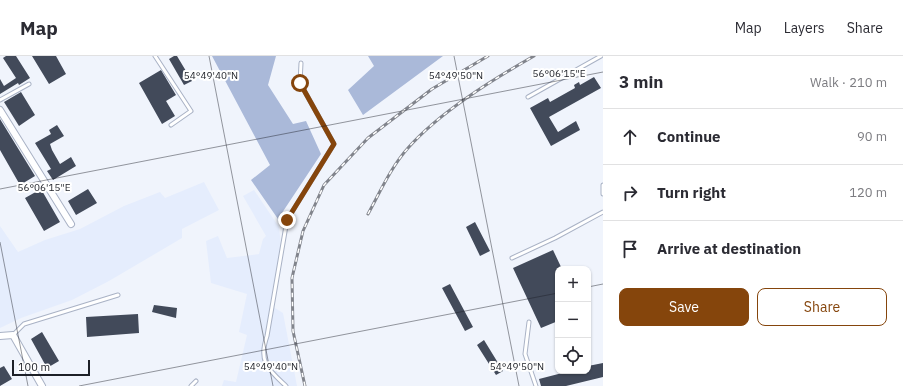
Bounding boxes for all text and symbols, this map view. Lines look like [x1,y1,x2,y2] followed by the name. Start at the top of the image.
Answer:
[20,16,58,40] text: Map
[735,19,762,37] text: Map
[784,19,825,37] text: Layers
[847,19,883,37] text: Share
[532,67,586,80] text: 56°06'15"E
[184,69,238,82] text: 54°49'40"N
[429,69,483,82] text: 54°49'50"N
[619,71,663,93] text: 3 min
[291,74,309,92] route start
[810,74,887,91] text: Walk · 210 m
[619,126,641,148] icon: ahead
[657,127,721,146] text: Continue
[857,128,887,145] text: 90 m
[17,181,71,194] text: 56°06'15"E
[619,182,641,204] icon: right
[657,183,726,202] text: Turn right
[849,184,887,201] text: 120 m
[278,211,296,229] route end
[619,238,641,260] icon: arrive
[657,239,801,258] text: Arrive at destination
[555,266,591,374] map controls
[555,266,591,302] button: +
[619,288,749,326] button: Save
[757,288,887,326] button: Share
[555,302,591,338] button: −
[555,338,591,374] button: locate
[12,358,90,377] scale bar
[18,360,50,374] text: 100 m
[244,360,298,373] text: 54°49'40"N
[490,360,544,373] text: 54°49'50"N

